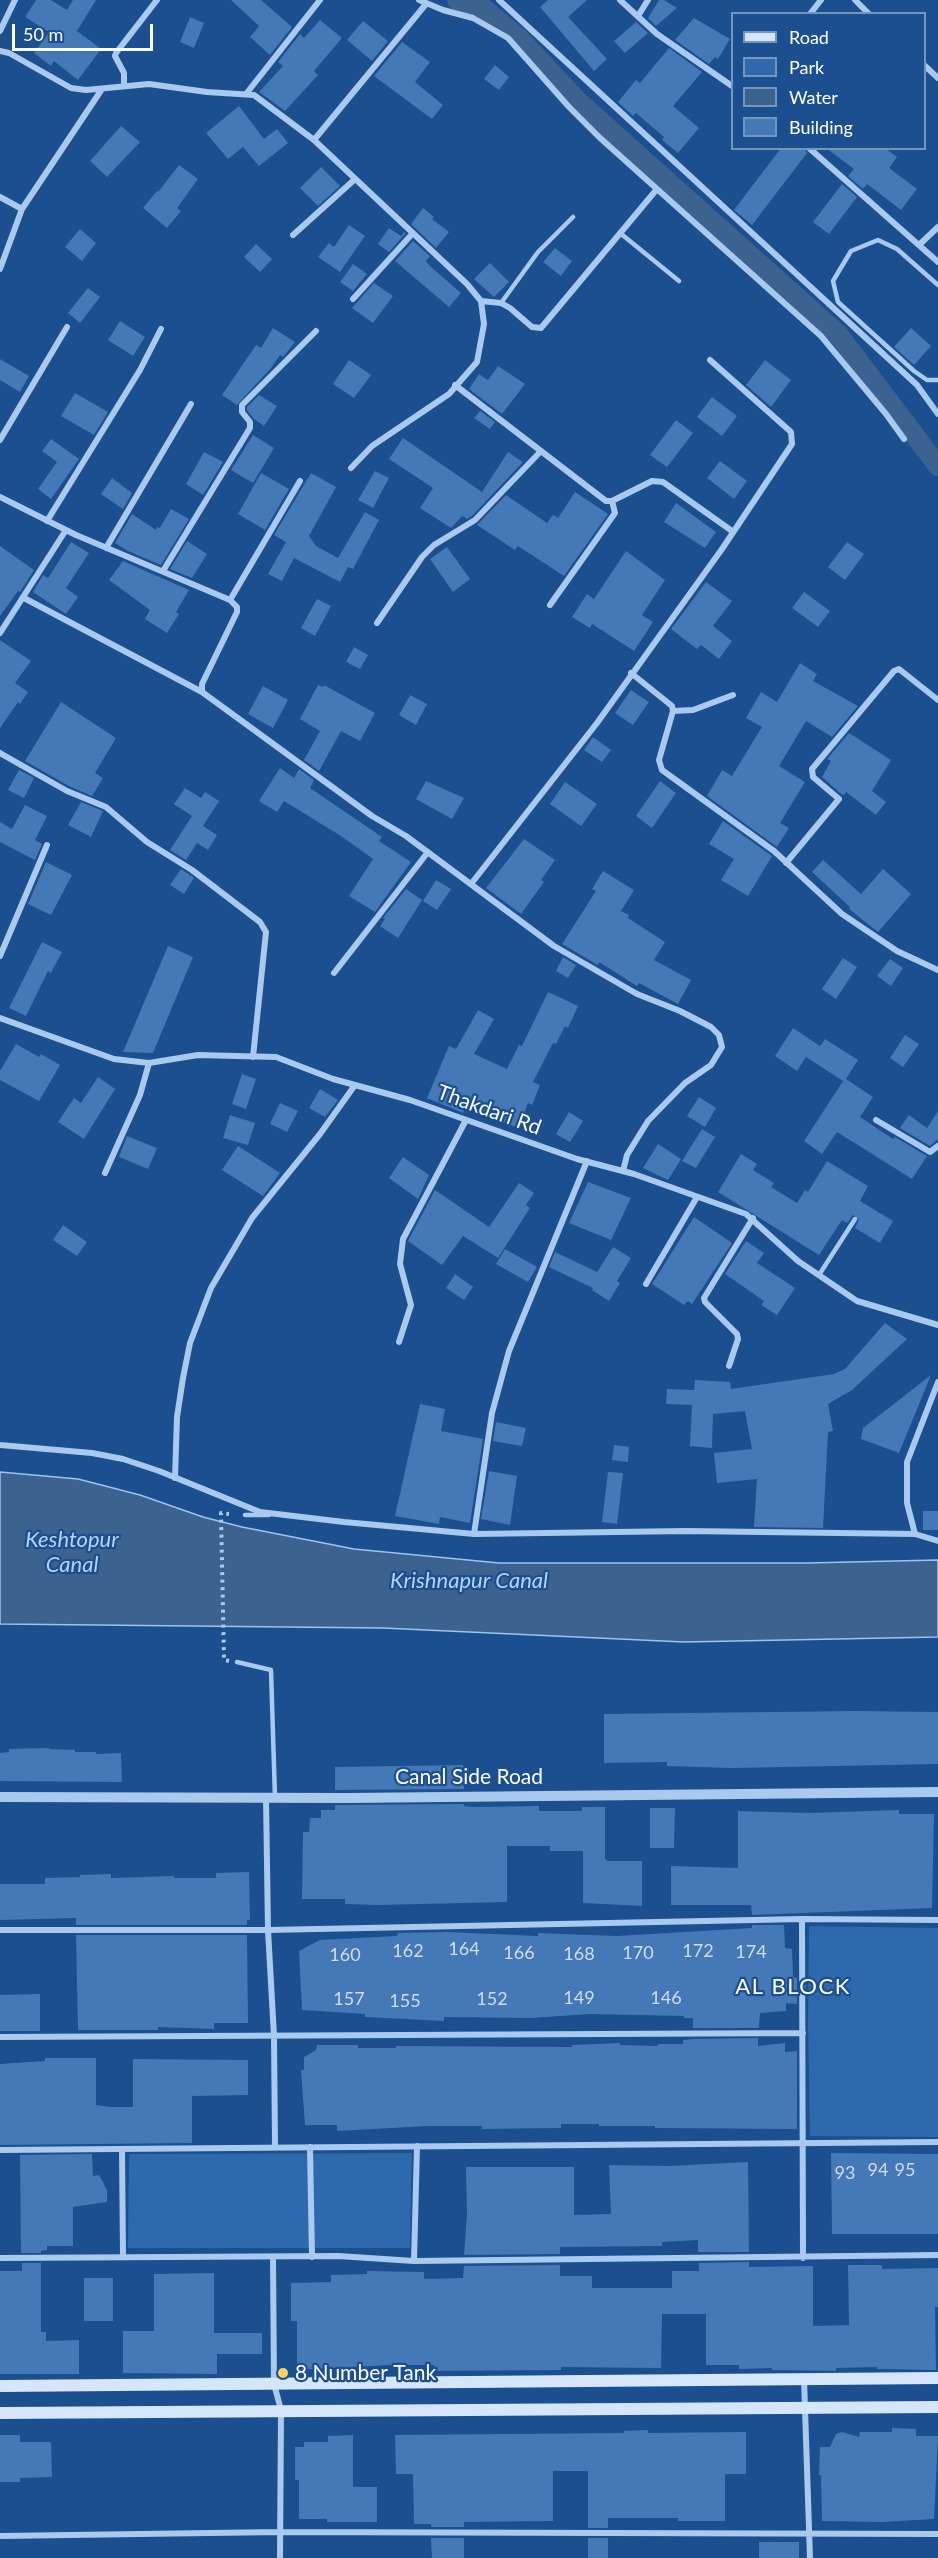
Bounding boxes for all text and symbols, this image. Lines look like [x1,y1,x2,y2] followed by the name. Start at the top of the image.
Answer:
[15,12,156,50] scale bar
[731,12,926,150] legend
[23,23,63,45] text: 50 m
[789,26,829,48] text: Road
[789,56,824,78] text: Park
[789,86,838,108] text: Water
[789,116,853,138] text: Building
[433,1079,545,1141] street label: Thakdari Rd
[25,1527,119,1579] water label: Keshtopur Canal
[390,1568,548,1594] water label: Krishnapur Canal
[395,1764,543,1790] street label: Canal Side Road
[448,1938,480,1960] house number: 164
[392,1940,424,1962] house number: 162
[682,1940,714,1962] house number: 172
[735,1941,767,1963] house number: 174
[503,1942,535,1964] house number: 166
[622,1942,654,1964] house number: 170
[563,1943,595,1965] house number: 168
[329,1944,361,1966] house number: 160
[735,1974,851,2000] district label: AL BLOCK
[563,1987,595,2009] house number: 149
[650,1987,682,2009] house number: 146
[333,1988,365,2010] house number: 157
[476,1988,508,2010] house number: 152
[389,1990,421,2012] house number: 155
[868,2159,888,2181] house number: 94
[895,2159,915,2181] house number: 95
[835,2162,855,2184] house number: 93
[295,2360,436,2386] place label: 8 Number Tank
[276,2366,290,2380] marker: 8 Number Tank

